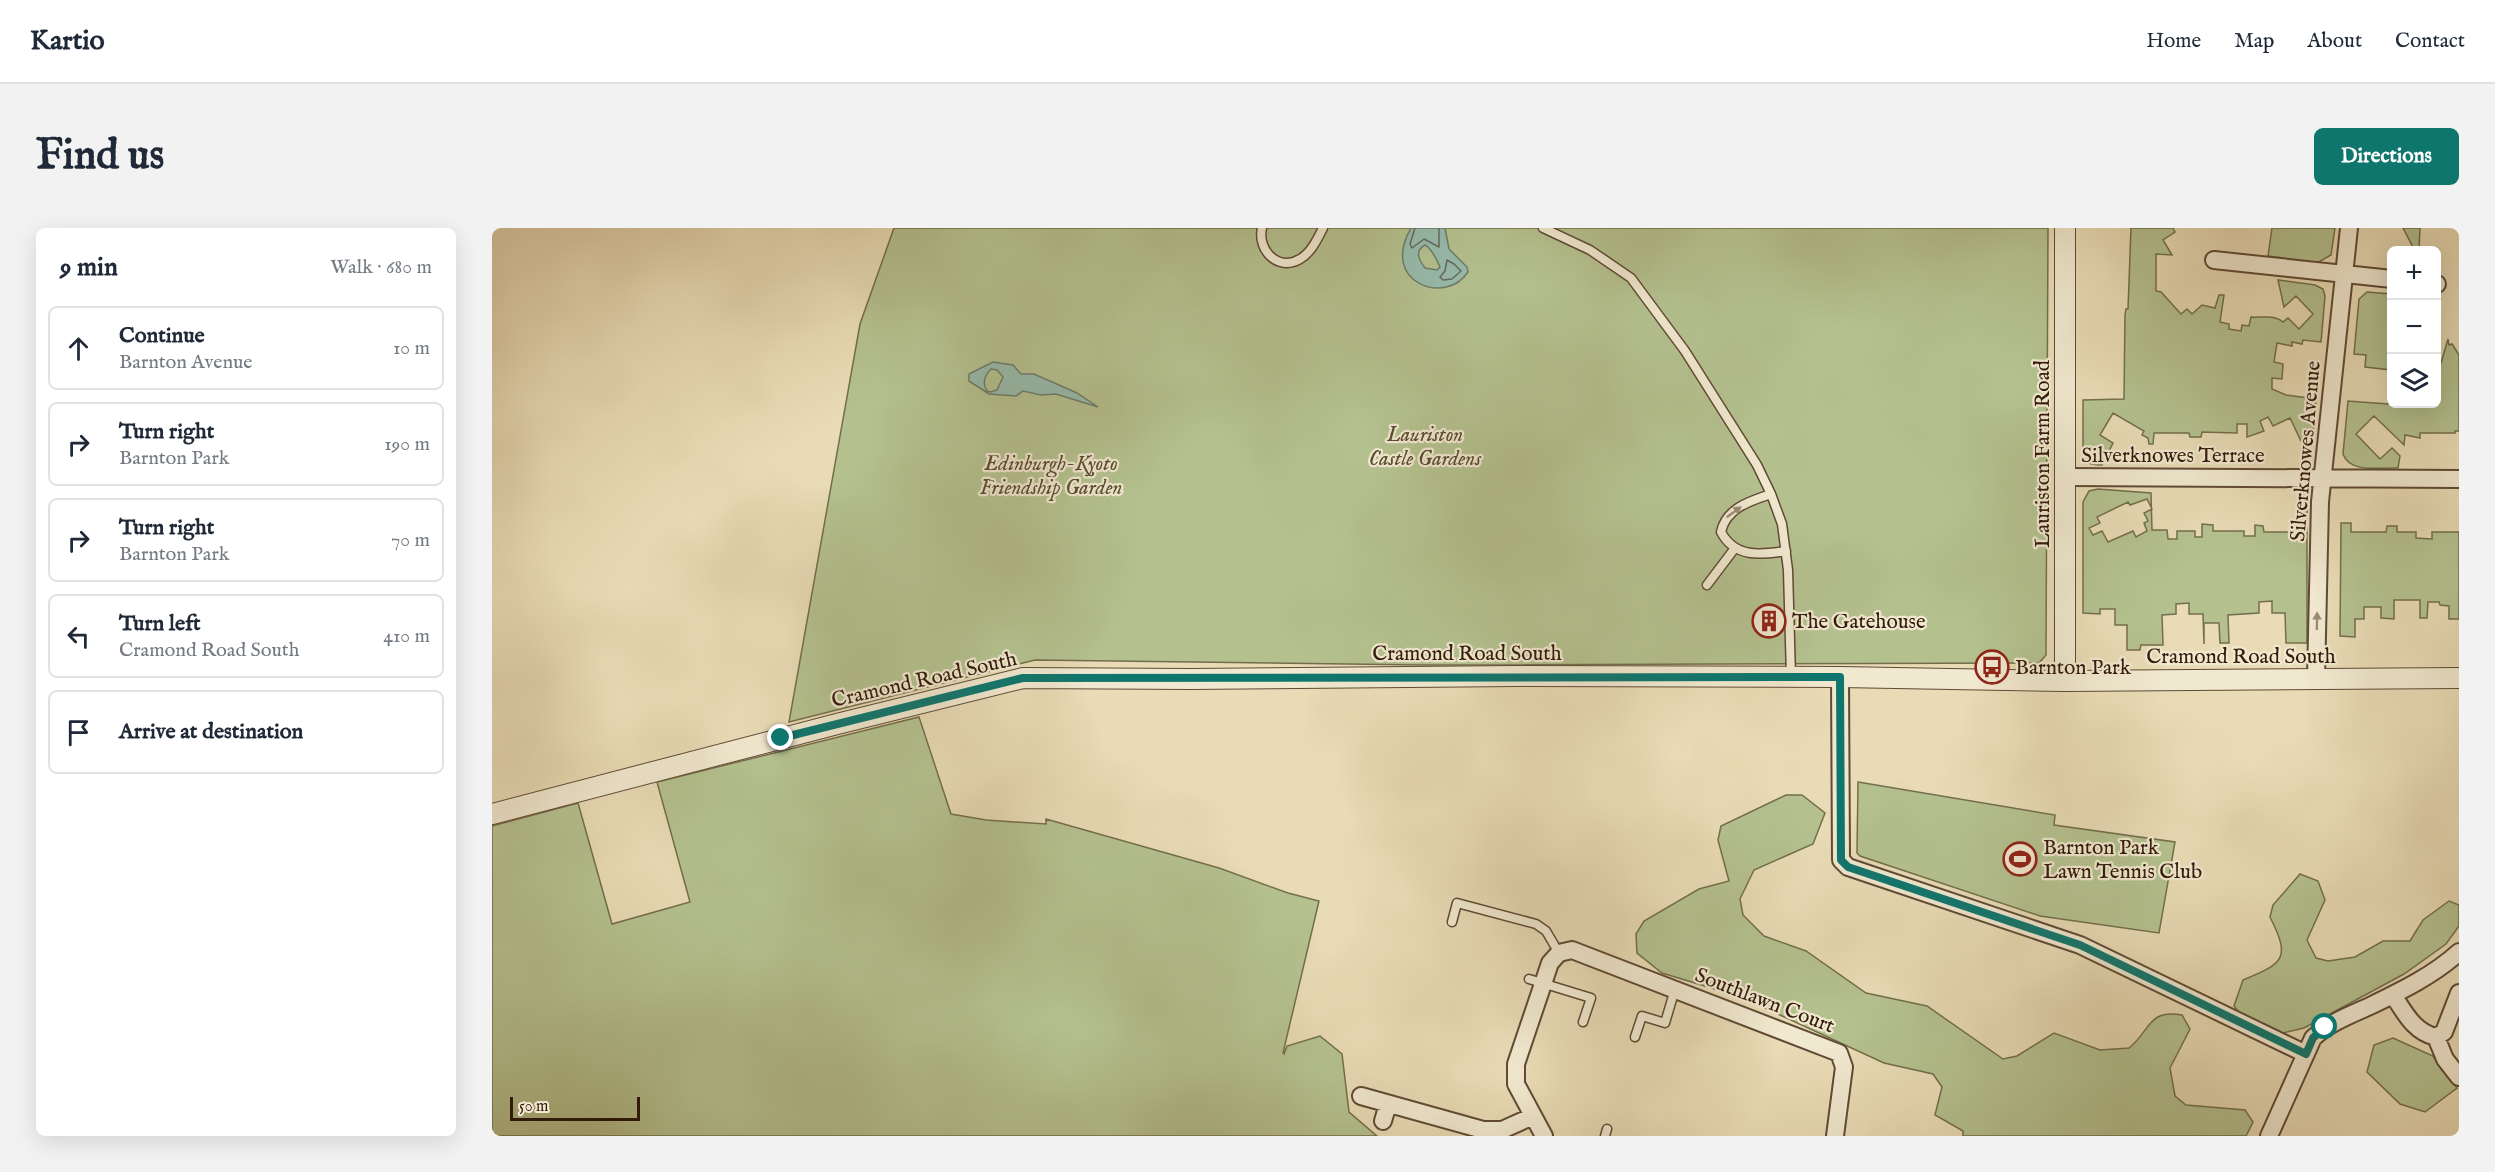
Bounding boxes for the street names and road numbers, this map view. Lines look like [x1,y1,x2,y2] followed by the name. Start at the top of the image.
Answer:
[2030,359,2057,548] street label: Lauriston Farm Road
[2285,359,2328,543] street label: Silverknowes Avenue
[2081,443,2265,470] street label: Silverknowes Terrace
[1372,641,1562,668] street label: Cramond Road South
[2146,644,2336,671] street label: Cramond Road South
[829,646,1020,715] street label: Cramond Road South
[1691,962,1838,1040] street label: Southlawn Court

